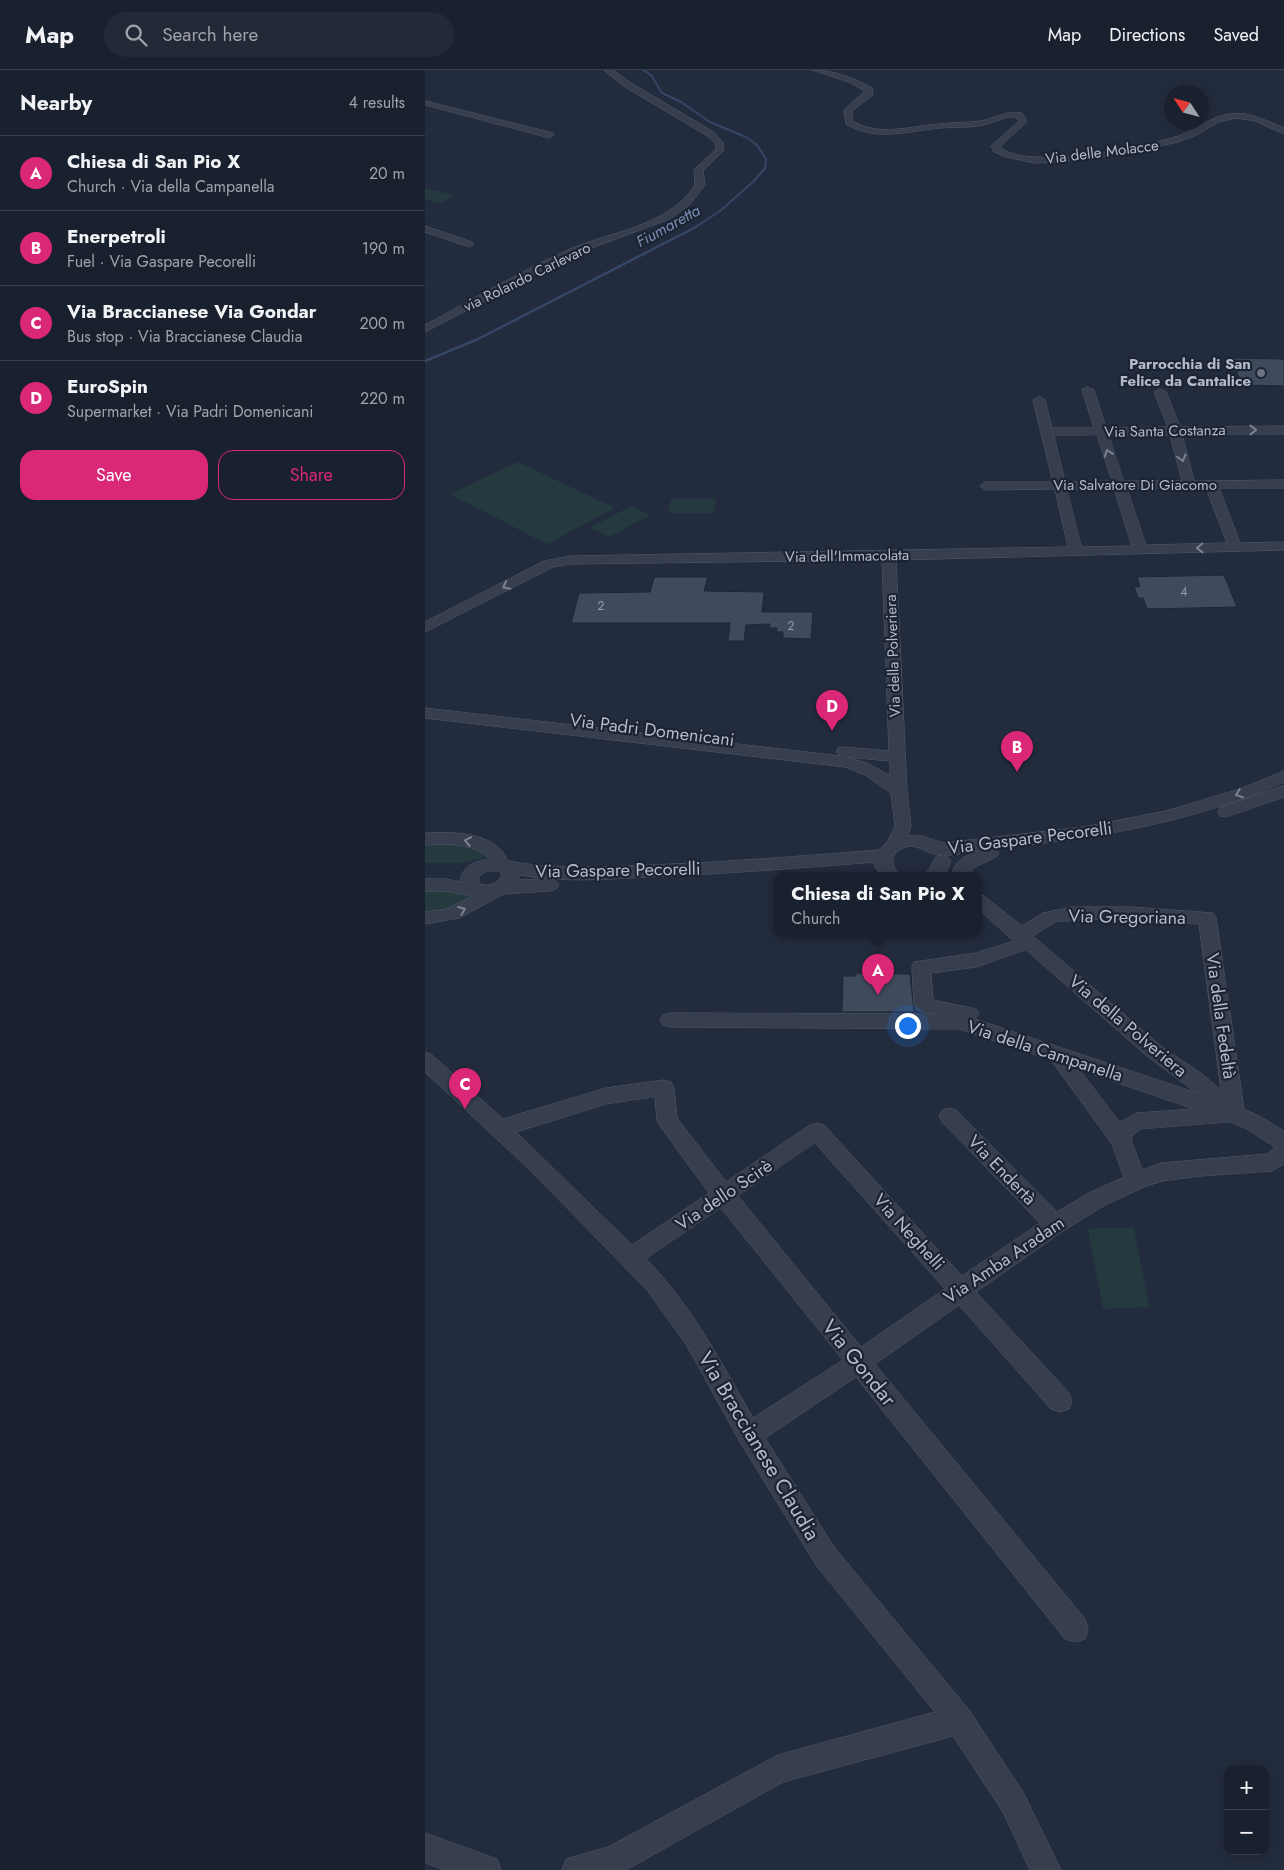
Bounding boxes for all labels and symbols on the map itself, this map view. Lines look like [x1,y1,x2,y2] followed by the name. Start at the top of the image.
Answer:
[1164,85,1209,130] north arrow
[1044,134,1160,170] street label: Via delle Molacce
[632,199,704,253] water label: Fiumaretta
[460,237,594,317] street label: via Rolando Carlevaro
[1120,353,1251,392] place label: Parrocchia di San Felice da Cantalice
[1255,367,1267,379] marker: Parrocchia di San Felice da Cantalice
[1104,419,1226,443] street label: Via Santa Costanza
[1250,425,1257,435] one-way arrow
[1104,449,1114,458] one-way arrow
[1177,453,1187,461] one-way arrow
[1053,474,1217,496] street label: Via Salvatore Di Giacomo
[1196,543,1204,553] one-way arrow
[785,544,909,568] street label: Via dell'Immacolata
[502,580,511,590] one-way arrow
[1181,583,1188,601] house number: 4
[880,594,906,718] street label: Via della Polveriera
[598,597,605,615] house number: 2
[788,617,795,635] house number: 2
[816,690,848,731] pin: D
[568,707,736,753] street label: Via Padri Domenicani
[1001,731,1033,772] pin: B
[1235,788,1244,798] one-way arrow
[946,815,1114,861] street label: Via Gaspare Pecorelli
[464,836,473,847] one-way arrow
[535,856,701,884] street label: Via Gaspare Pecorelli
[1068,903,1186,931] street label: Via Gregoriana
[457,905,466,916] one-way arrow
[1199,951,1243,1081] street label: Via della Fedeltà
[862,954,894,995] pin: A
[1063,969,1193,1083] street label: Via della Polveriera
[895,1013,921,1039] your location
[964,1014,1126,1088] street label: Via della Campanella
[449,1068,481,1109] pin: C
[962,1129,1042,1211] street label: Via Endertà
[670,1153,778,1237] street label: Via dello Scirè
[867,1188,951,1276] street label: Via Neghelli
[938,1210,1070,1310] street label: Via Amba Aradam
[815,1313,904,1413] street label: Via Gondar
[691,1346,827,1546] street label: Via Braccianese Claudia

